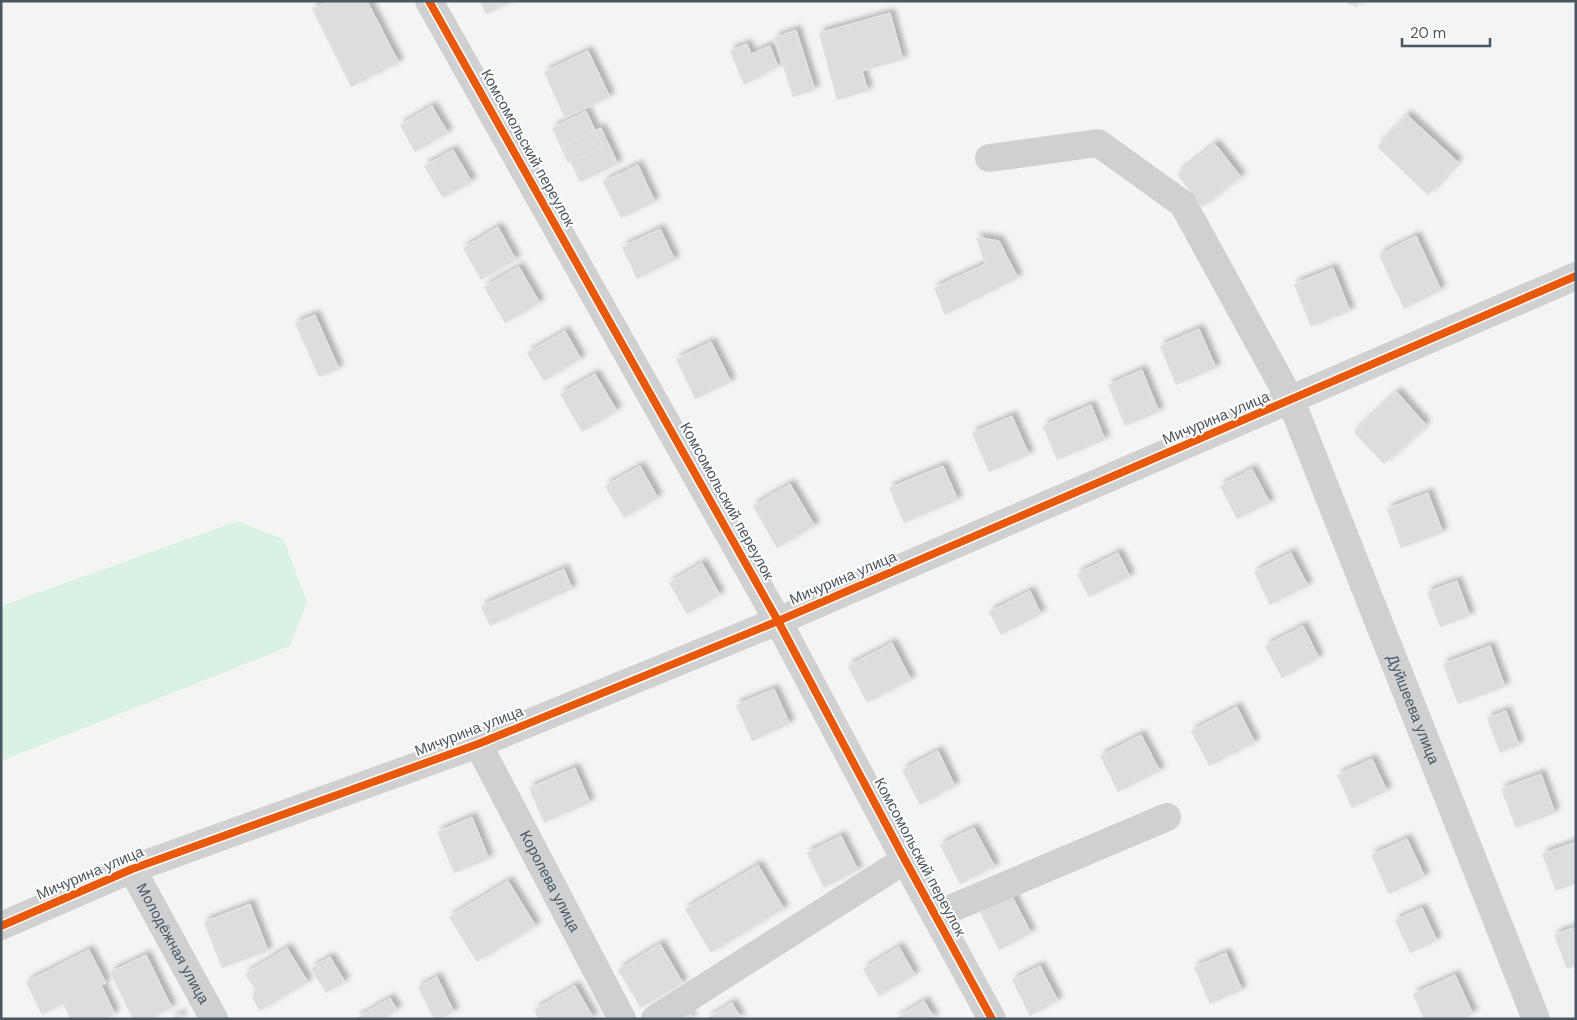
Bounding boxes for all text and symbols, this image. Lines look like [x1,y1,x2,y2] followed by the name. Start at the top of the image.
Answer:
[1402,15,1490,47] scale bar
[1410,23,1446,43] text: 20 m
[476,66,580,231] street label: Комсомольский переулок
[1159,386,1273,450] street label: Мичурина улица
[675,419,779,584] street label: Комсомольский переулок
[786,546,900,610] street label: Мичурина улица
[1382,651,1444,768] street label: Дуйшеева улица
[412,701,527,761] street label: Мичурина улица
[870,774,971,940] street label: Комсомольский переулок
[515,827,585,936] street label: Королева улица
[33,841,147,905] street label: Мичурина улица
[132,880,214,1008] street label: Молодёжная улица

